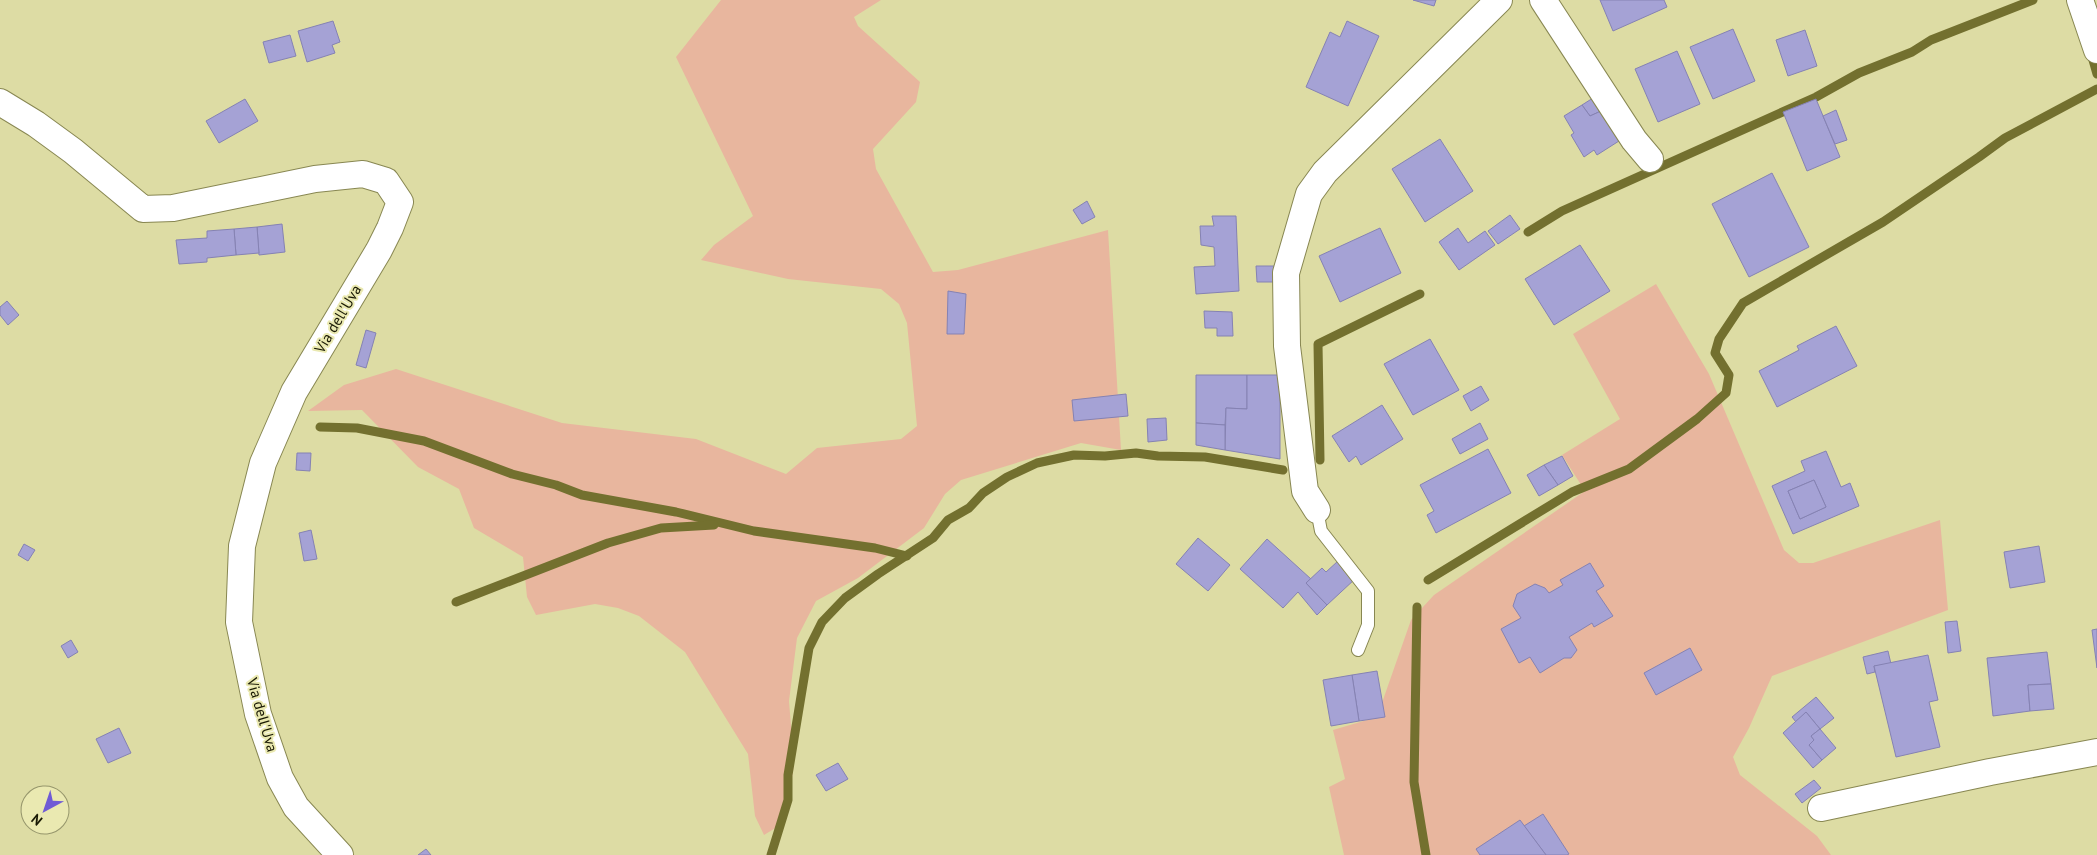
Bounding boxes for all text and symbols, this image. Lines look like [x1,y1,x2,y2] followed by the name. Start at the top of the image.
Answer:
[309,281,365,357] street label: Via dell'Uva
[243,675,282,754] street label: Via dell'Uva
[20,785,70,835] north arrow
[27,810,46,830] text: N

